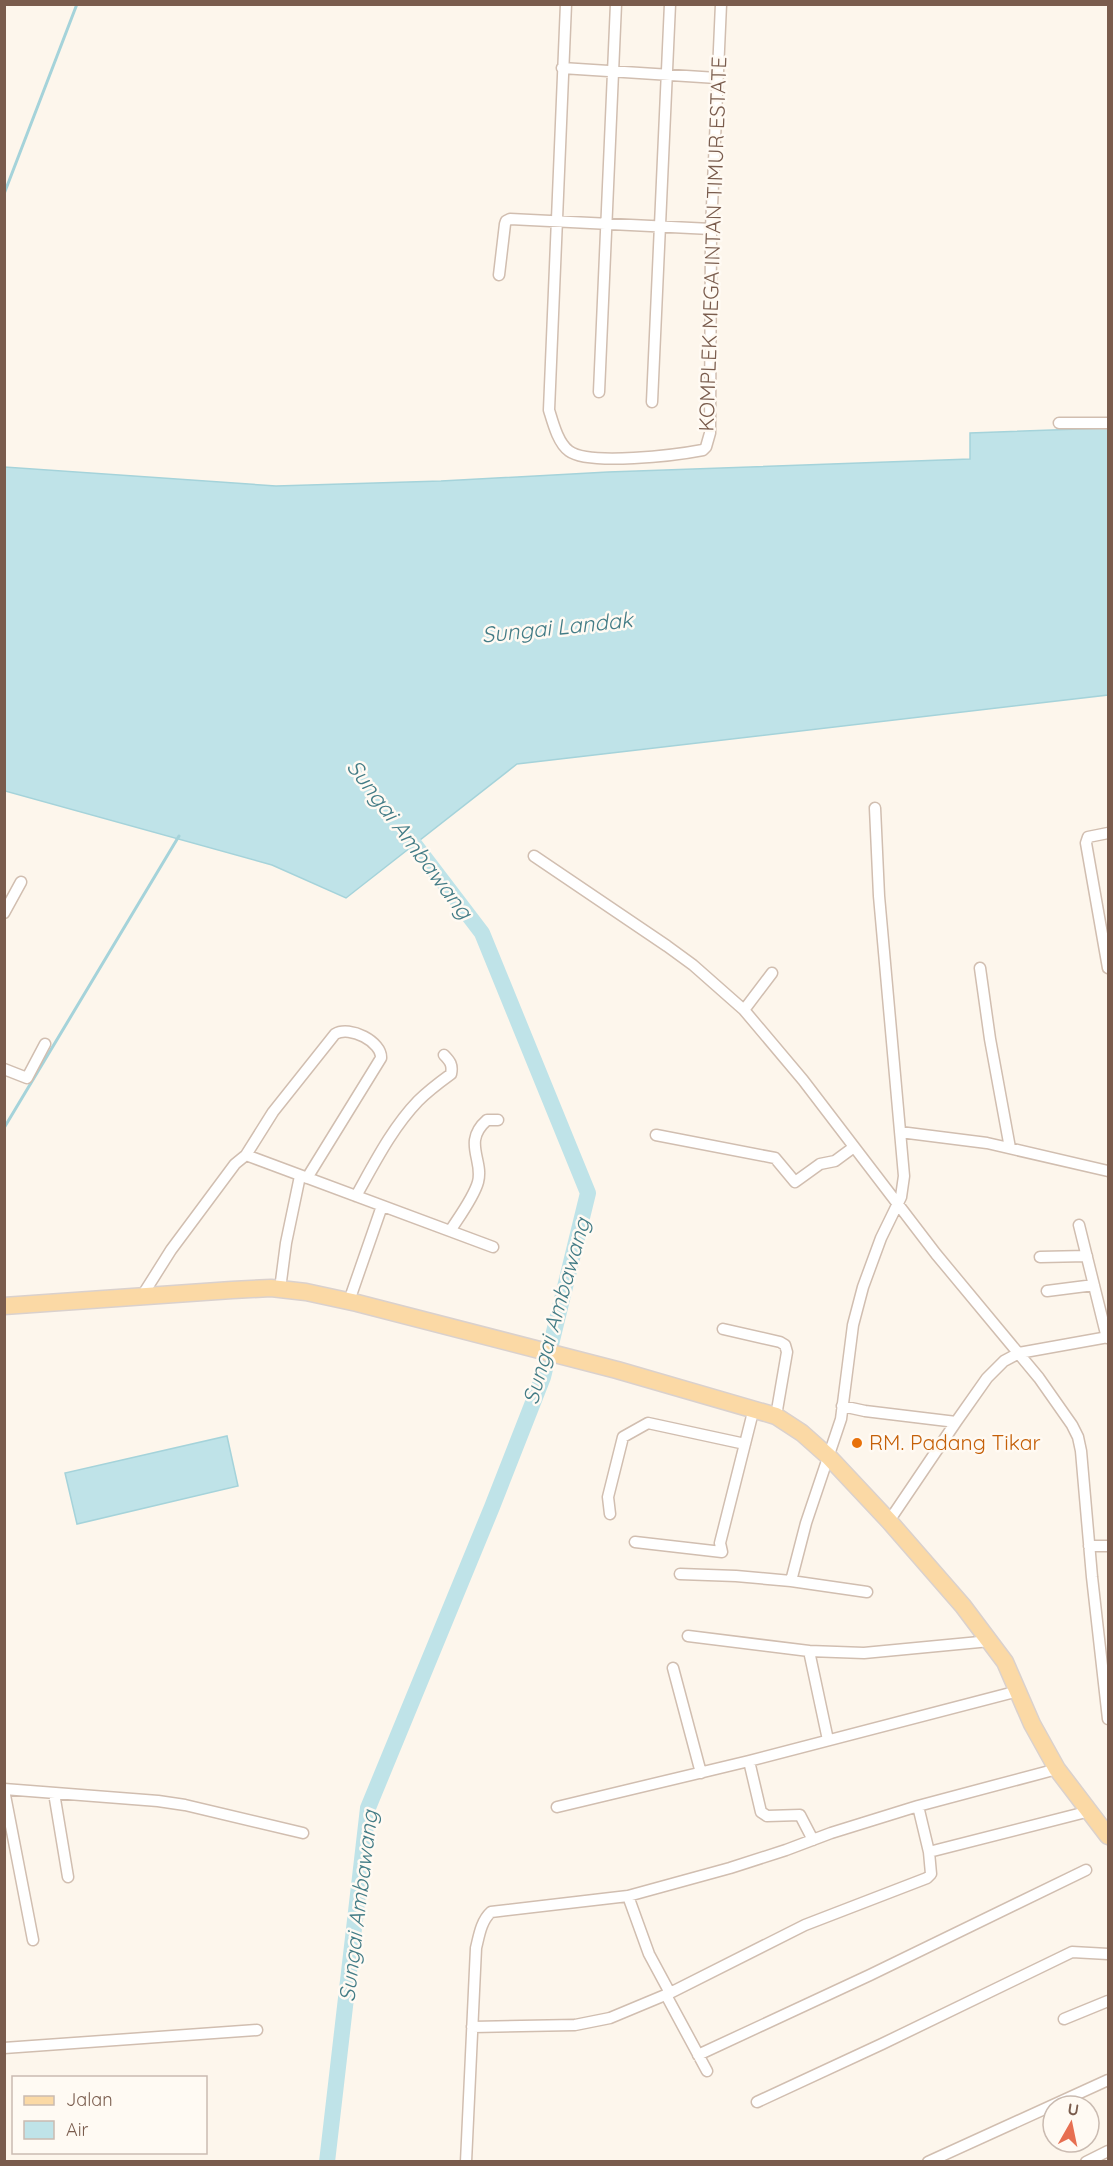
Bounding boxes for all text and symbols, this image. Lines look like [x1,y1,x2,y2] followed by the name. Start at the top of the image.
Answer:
[692,56,732,432] street label: KOMPLEK MEGA INTAN TIMUR ESTATE
[480,605,636,649] water label: Sungai Landak
[341,754,480,925] water label: Sungai Ambawang
[516,1213,596,1407] water label: Sungai Ambawang
[869,1429,1041,1455] place label: RM. Padang Tikar
[850,1436,864,1450] marker: RM. Padang Tikar
[332,1808,384,2003] water label: Sungai Ambawang
[12,2076,207,2154] legend
[66,2088,113,2111] text: Jalan
[1041,2094,1101,2154] north arrow
[1066,2098,1080,2120] text: U
[66,2118,88,2141] text: Air

